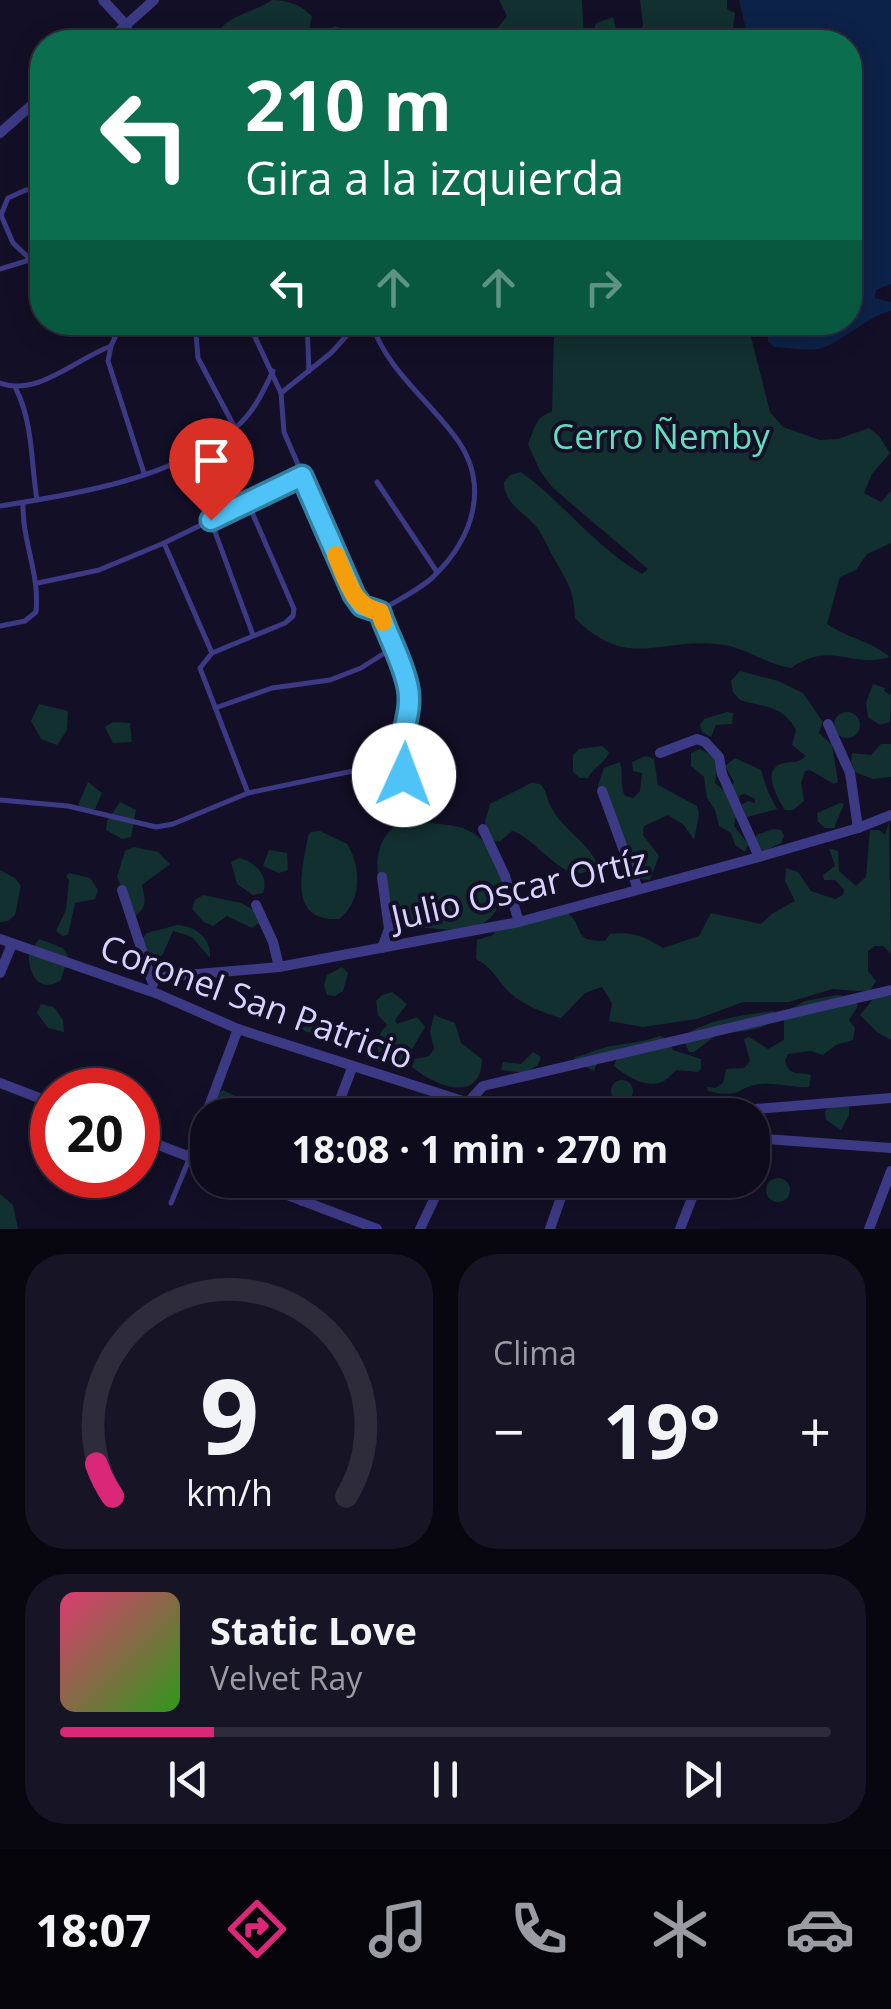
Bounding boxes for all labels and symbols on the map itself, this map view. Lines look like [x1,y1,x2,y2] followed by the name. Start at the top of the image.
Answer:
[552,412,770,459] park label: Cerro Ñemby
[169,418,254,521] pin
[352,723,456,827] position arrow
[383,836,652,941] street label: Julio Oscar Ortíz
[94,923,420,1079] street label: Coronel San Patricio
[30,1068,160,1198] speed limit sign: 20

